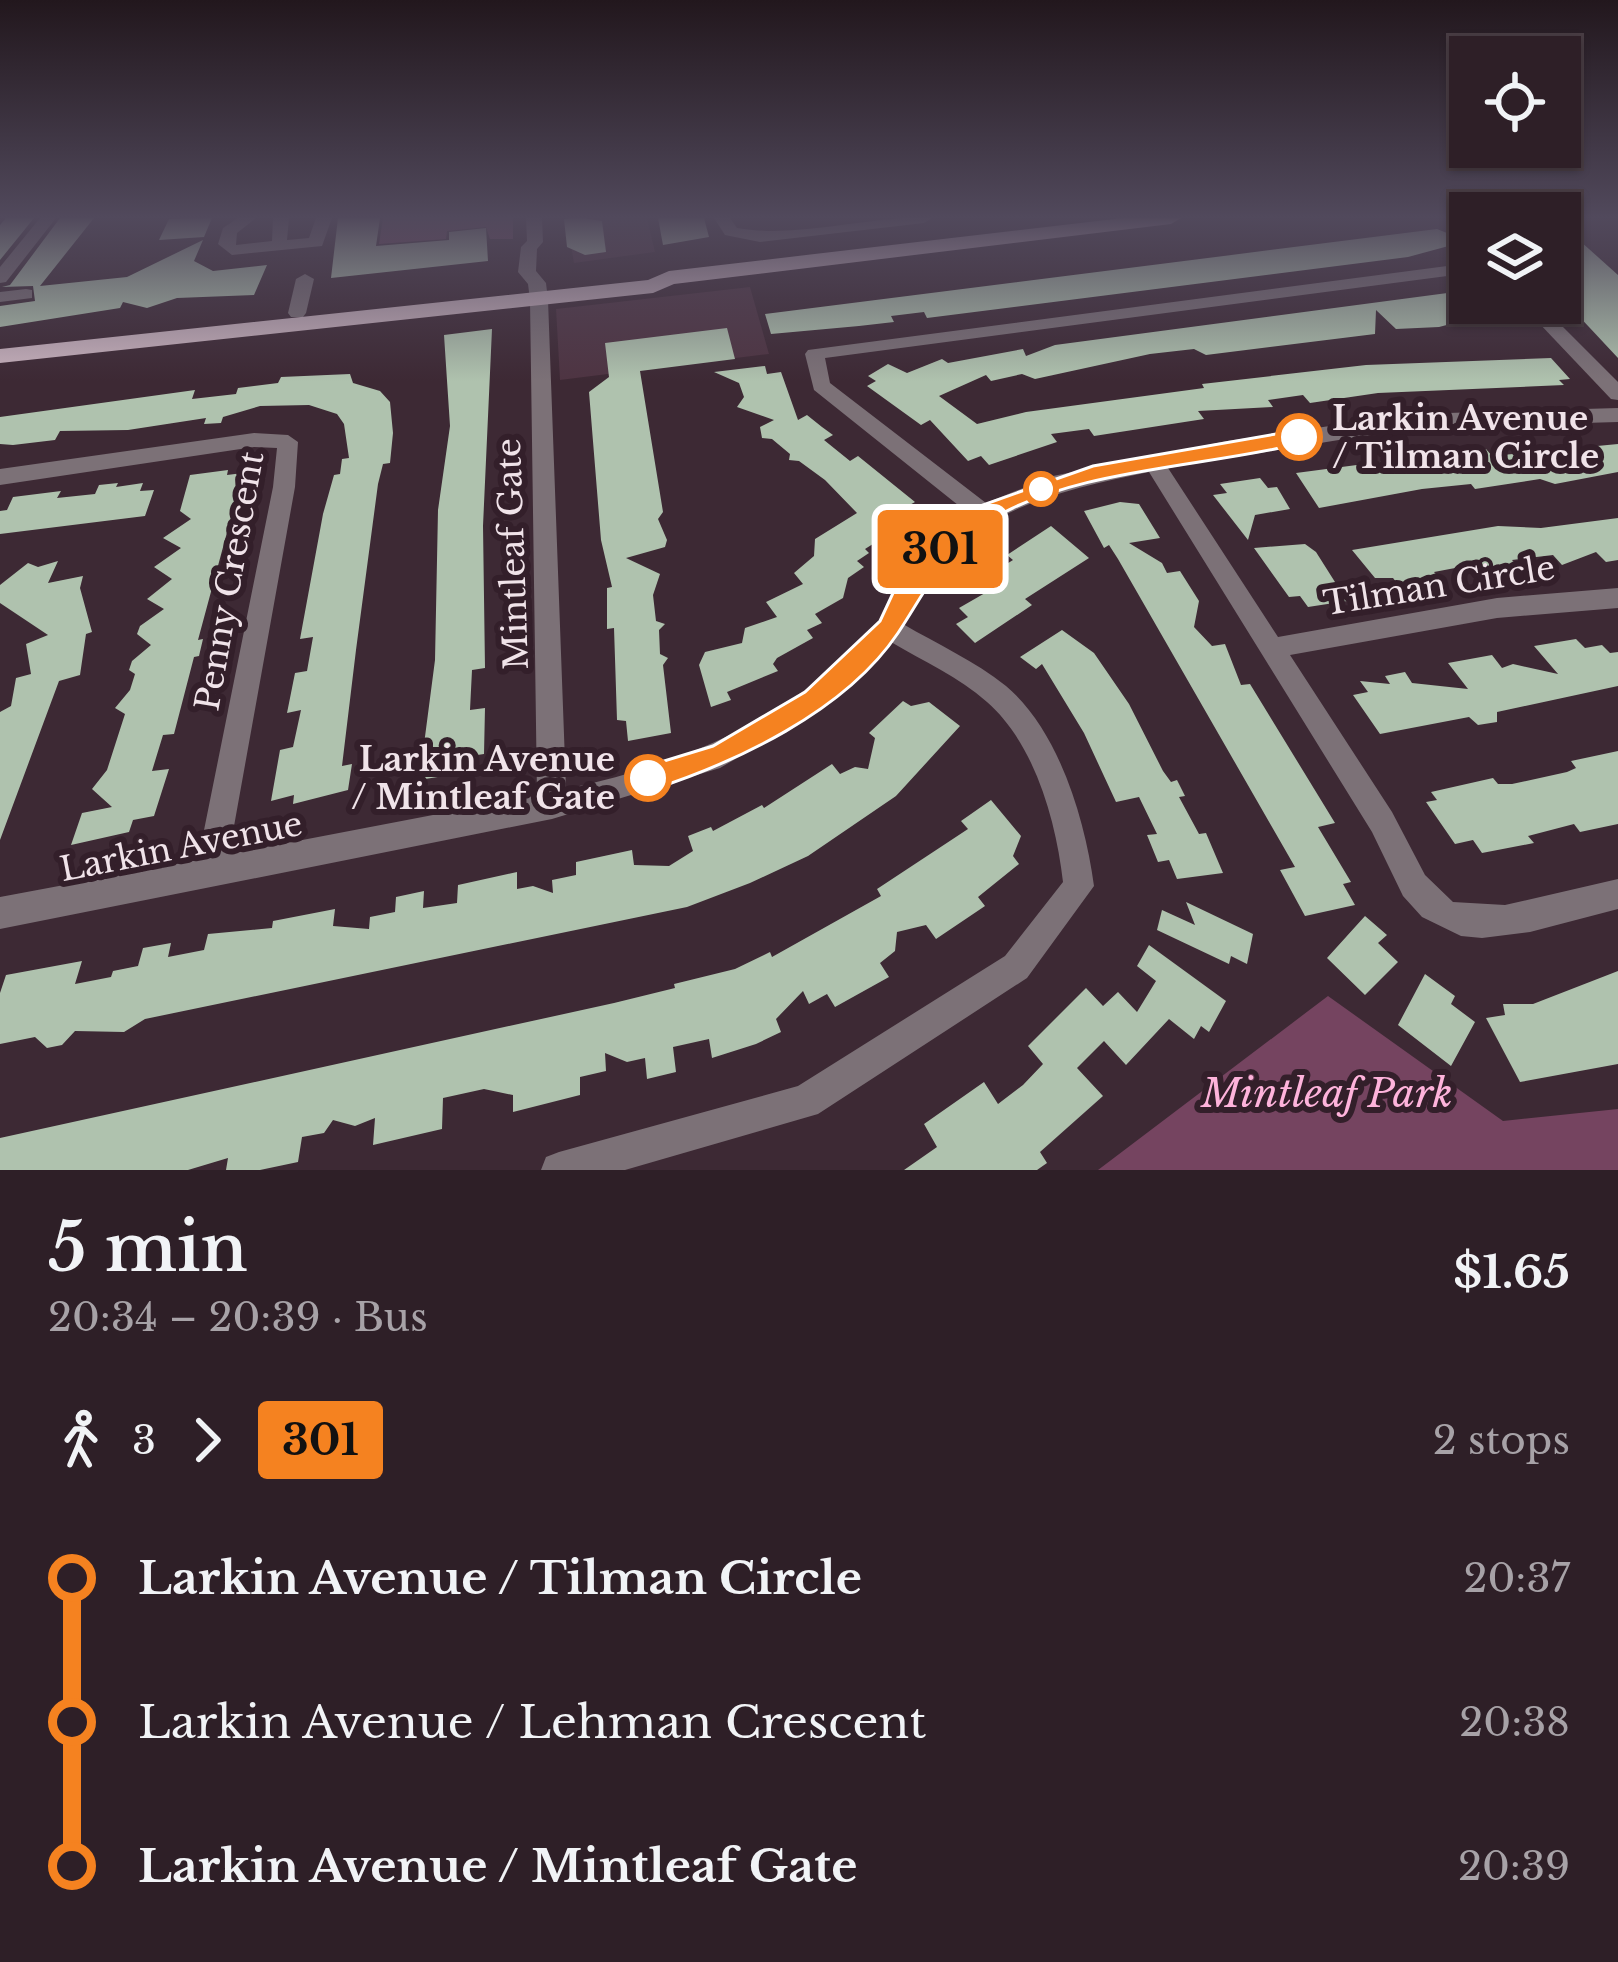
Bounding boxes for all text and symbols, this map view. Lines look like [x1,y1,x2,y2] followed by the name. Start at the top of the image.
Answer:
[1449,36,1581,324] map controls
[1449,36,1581,168] button: locate
[1449,192,1581,324] button: layers
[1332,398,1599,477] place label: Larkin Avenue / Tilman Circle
[1277,415,1321,459] marker: Larkin Avenue / Tilman Circle
[488,437,537,671] street label: Mintleaf Gate
[187,448,273,714] street label: Penny Crescent
[1025,473,1057,505] unlabelled marker
[871,510,1009,588] line badge: 301
[902,523,978,575] text: 301
[1320,547,1558,624] street label: Tilman Circle
[351,739,615,818] place label: Larkin Avenue / Mintleaf Gate
[626,756,670,800] marker: Larkin Avenue / Mintleaf Gate
[56,803,306,890] street label: Larkin Avenue
[1199,1069,1453,1118] park label: Mintleaf Park
[48,1207,248,1289] text: 5 min
[1453,1244,1570,1300] text: $1.65
[48,1293,428,1342] text: 20:34 – 20:39 · Bus
[48,1407,114,1473] icon: walk
[174,1407,240,1473] icon: forward
[282,1414,359,1466] text: 301
[132,1416,156,1465] text: 3
[1433,1416,1570,1465] text: 2 stops
[138,1550,862,1606] text: Larkin Avenue / Tilman Circle
[1463,1554,1570,1603] text: 20:37
[138,1694,926,1750] text: Larkin Avenue / Lehman Crescent
[1459,1698,1570,1747] text: 20:38
[138,1838,858,1894] text: Larkin Avenue / Mintleaf Gate
[1458,1842,1570,1891] text: 20:39

